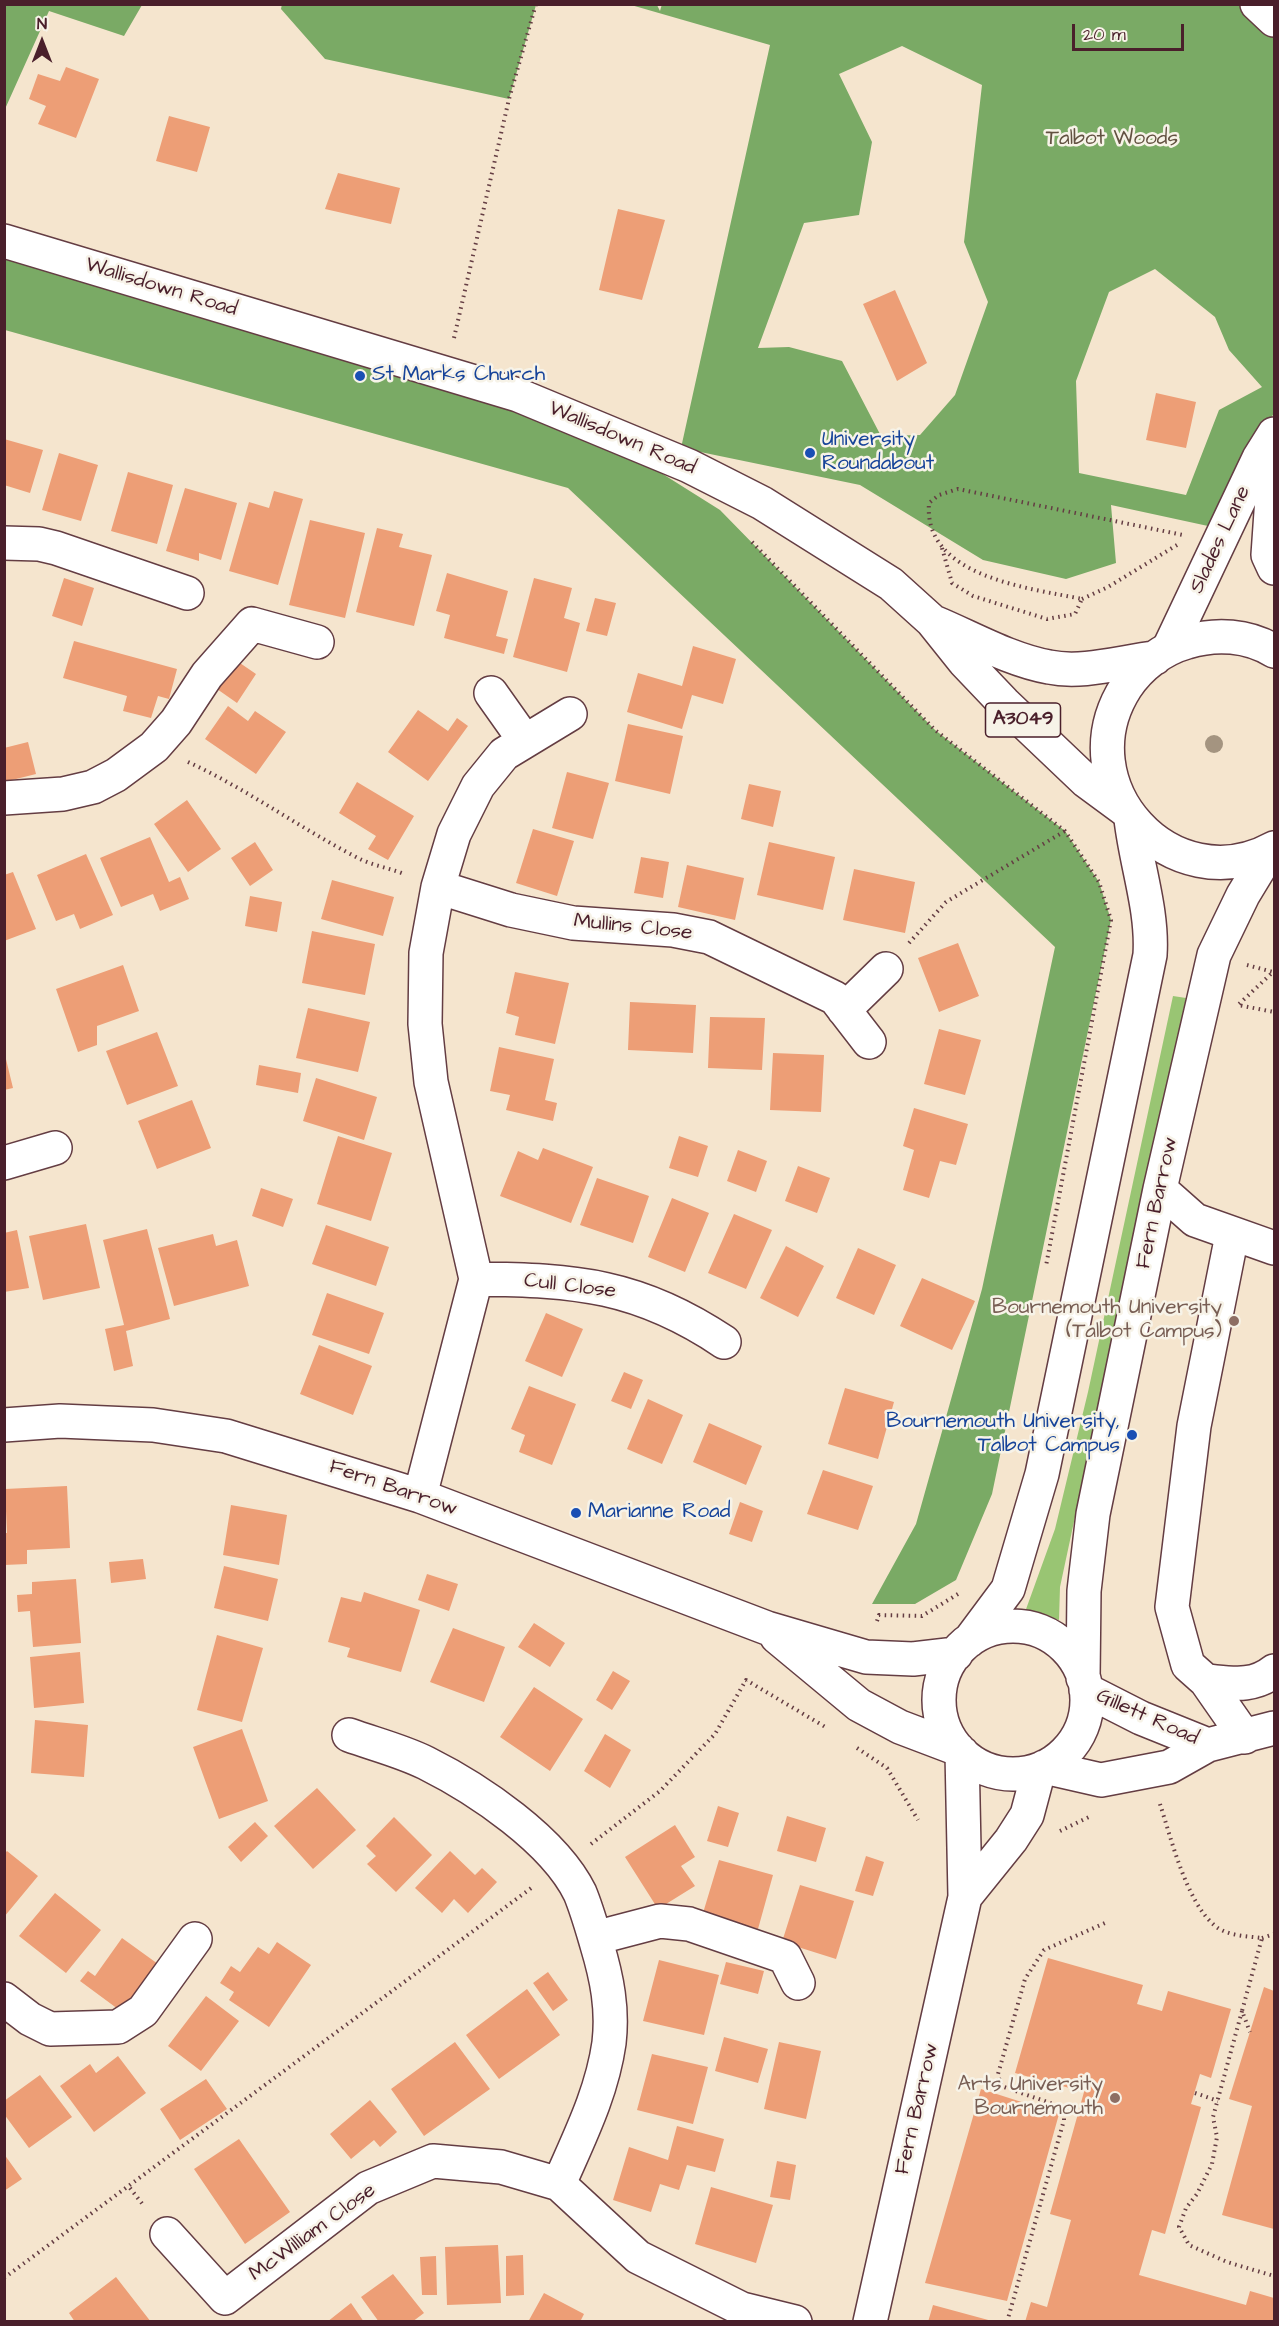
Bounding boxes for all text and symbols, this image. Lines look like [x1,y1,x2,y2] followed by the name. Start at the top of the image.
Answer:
[12,12,72,72] north arrow
[1075,12,1188,50] scale bar
[37,13,47,35] text: N
[1083,22,1126,47] text: 20 m
[1046,127,1178,153] park label: Talbot Woods
[82,253,240,323] street label: Wallisdown Road
[372,363,545,389] place label: St Marks Church
[353,369,367,383] marker: St Marks Church
[545,397,699,481] street label: Wallisdown Road
[822,428,934,478] place label: University Roundabout
[803,446,817,460] marker: University Roundabout
[1185,482,1257,598] street label: Slades Lane
[986,703,1060,737] road number: A3049
[572,909,694,947] street label: Mullins Close
[1132,1135,1184,1271] street label: Fern Barrow
[523,1269,617,1305] street label: Cull Close
[992,1296,1222,1346] place label: Bournemouth University (Talbot Campus)
[1227,1314,1241,1328] marker: Bournemouth University (Talbot Campus)
[886,1410,1120,1460] place label: Bournemouth University, Talbot Campus
[1125,1428,1139,1442] marker: Bournemouth University, Talbot Campus
[326,1455,460,1523] street label: Fern Barrow
[588,1500,731,1526] place label: Marianne Road
[569,1506,583,1520] marker: Marianne Road
[1092,1684,1202,1752] street label: Gillett Road
[891,2041,945,2177] street label: Fern Barrow
[957,2073,1103,2123] place label: Arts University Bournemouth
[1108,2091,1122,2105] marker: Arts University Bournemouth
[245,2179,381,2287] street label: McWilliam Close

